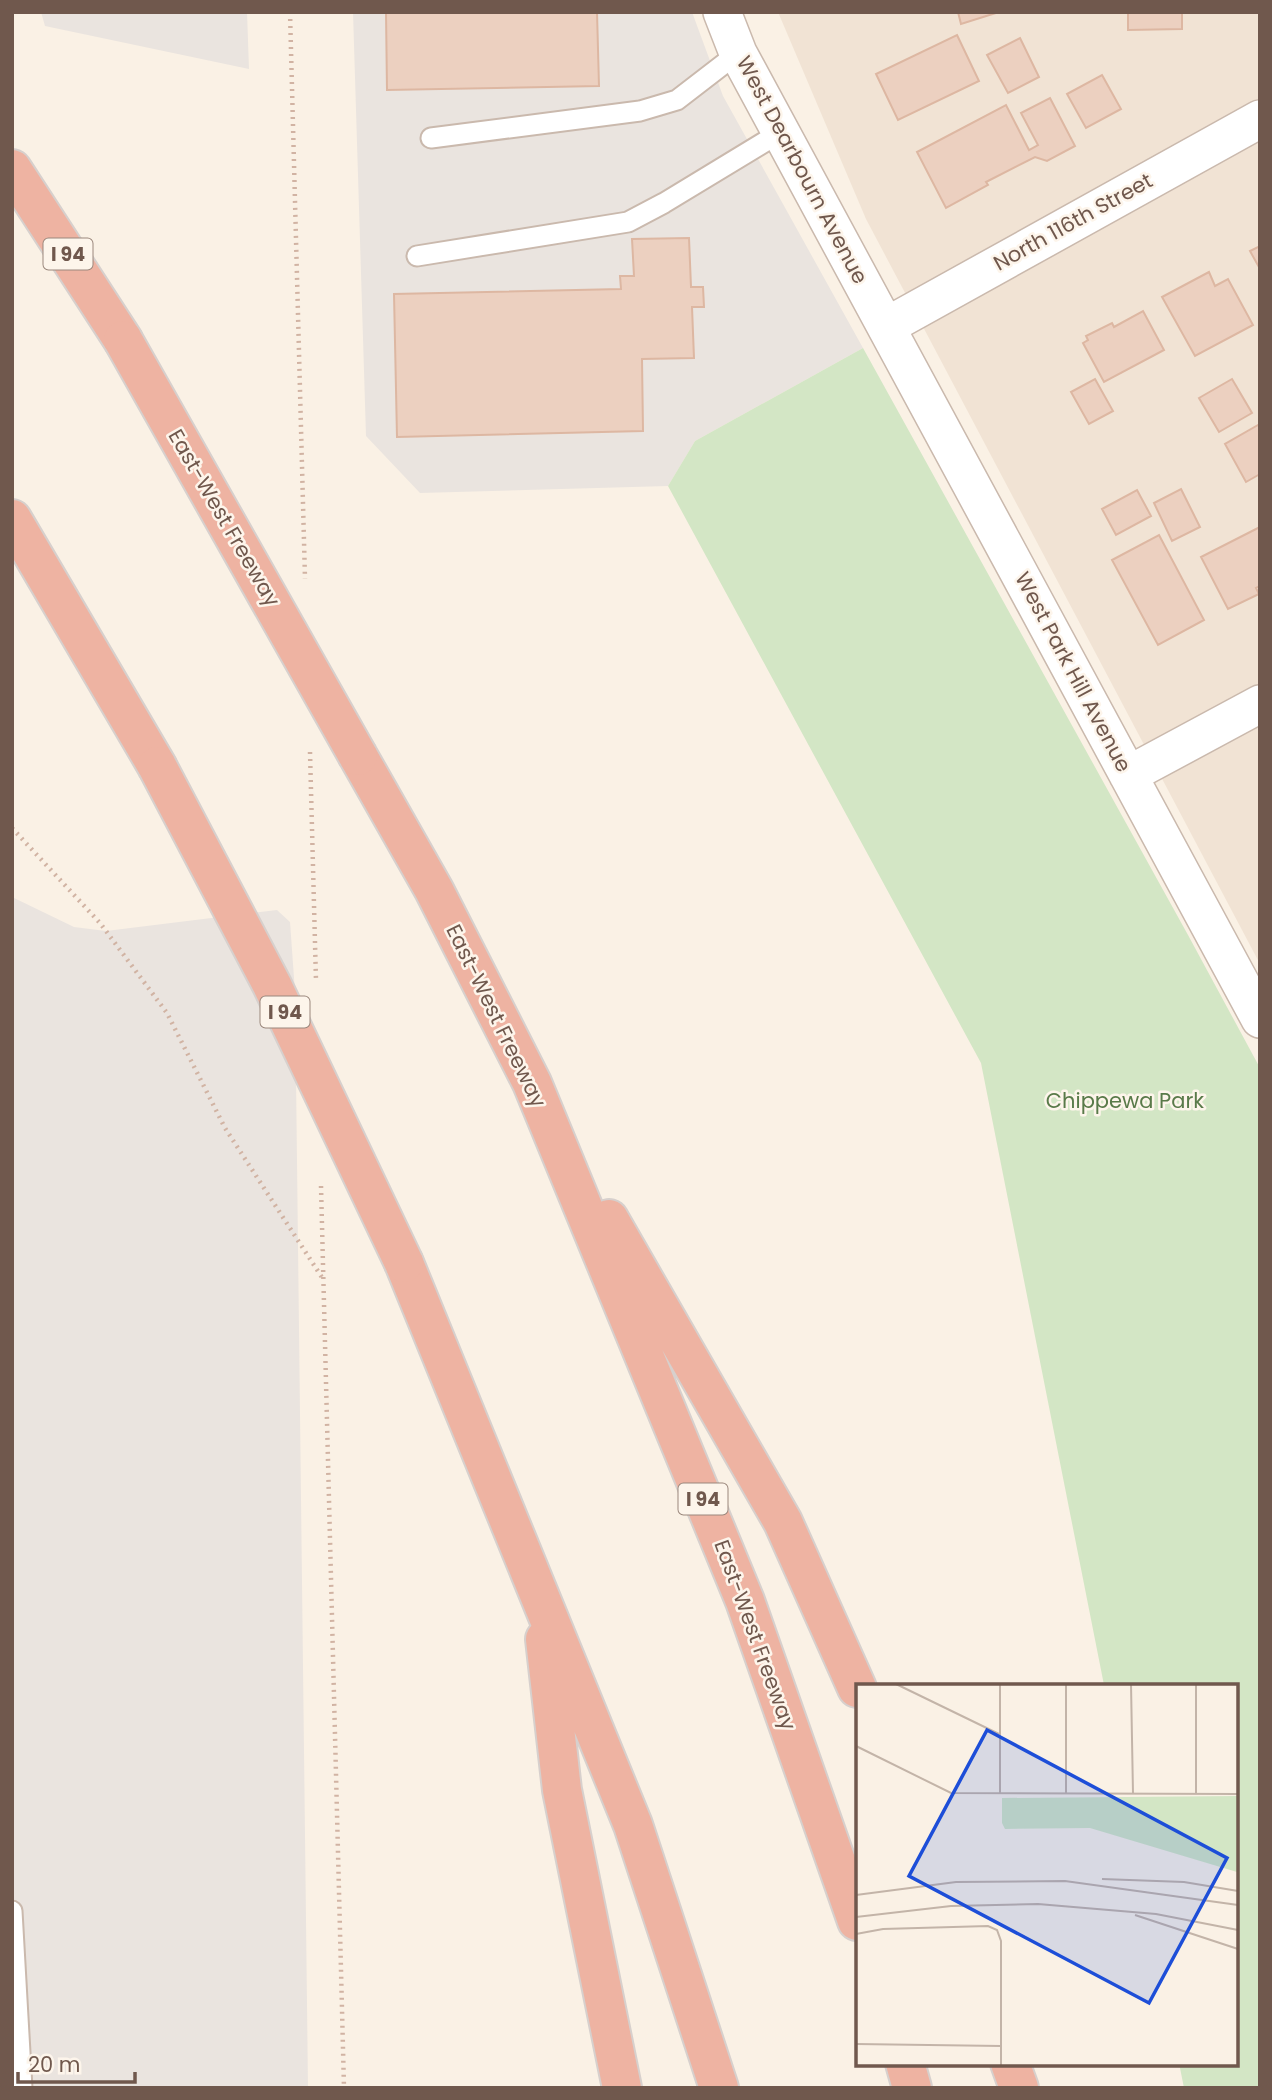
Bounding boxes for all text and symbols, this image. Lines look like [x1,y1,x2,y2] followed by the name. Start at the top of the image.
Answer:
[730,51,875,289] street label: West Dearbourn Avenue
[988,166,1157,277] street label: North 116th Street
[43,238,92,270] road number: I 94
[162,424,287,612] street label: East-West Freeway
[1008,567,1139,777] street label: West Park Hill Avenue
[439,919,554,1112] street label: East-West Freeway
[260,996,310,1028] road number: I 94
[1046,1086,1204,1115] park label: Chippewa Park
[678,1484,728,1514] road number: I 94
[708,1536,803,1734] street label: East-West Freeway
[856,1684,1237,2065] inset map
[18,2040,135,2084] scale bar
[28,2050,81,2079] text: 20 m

